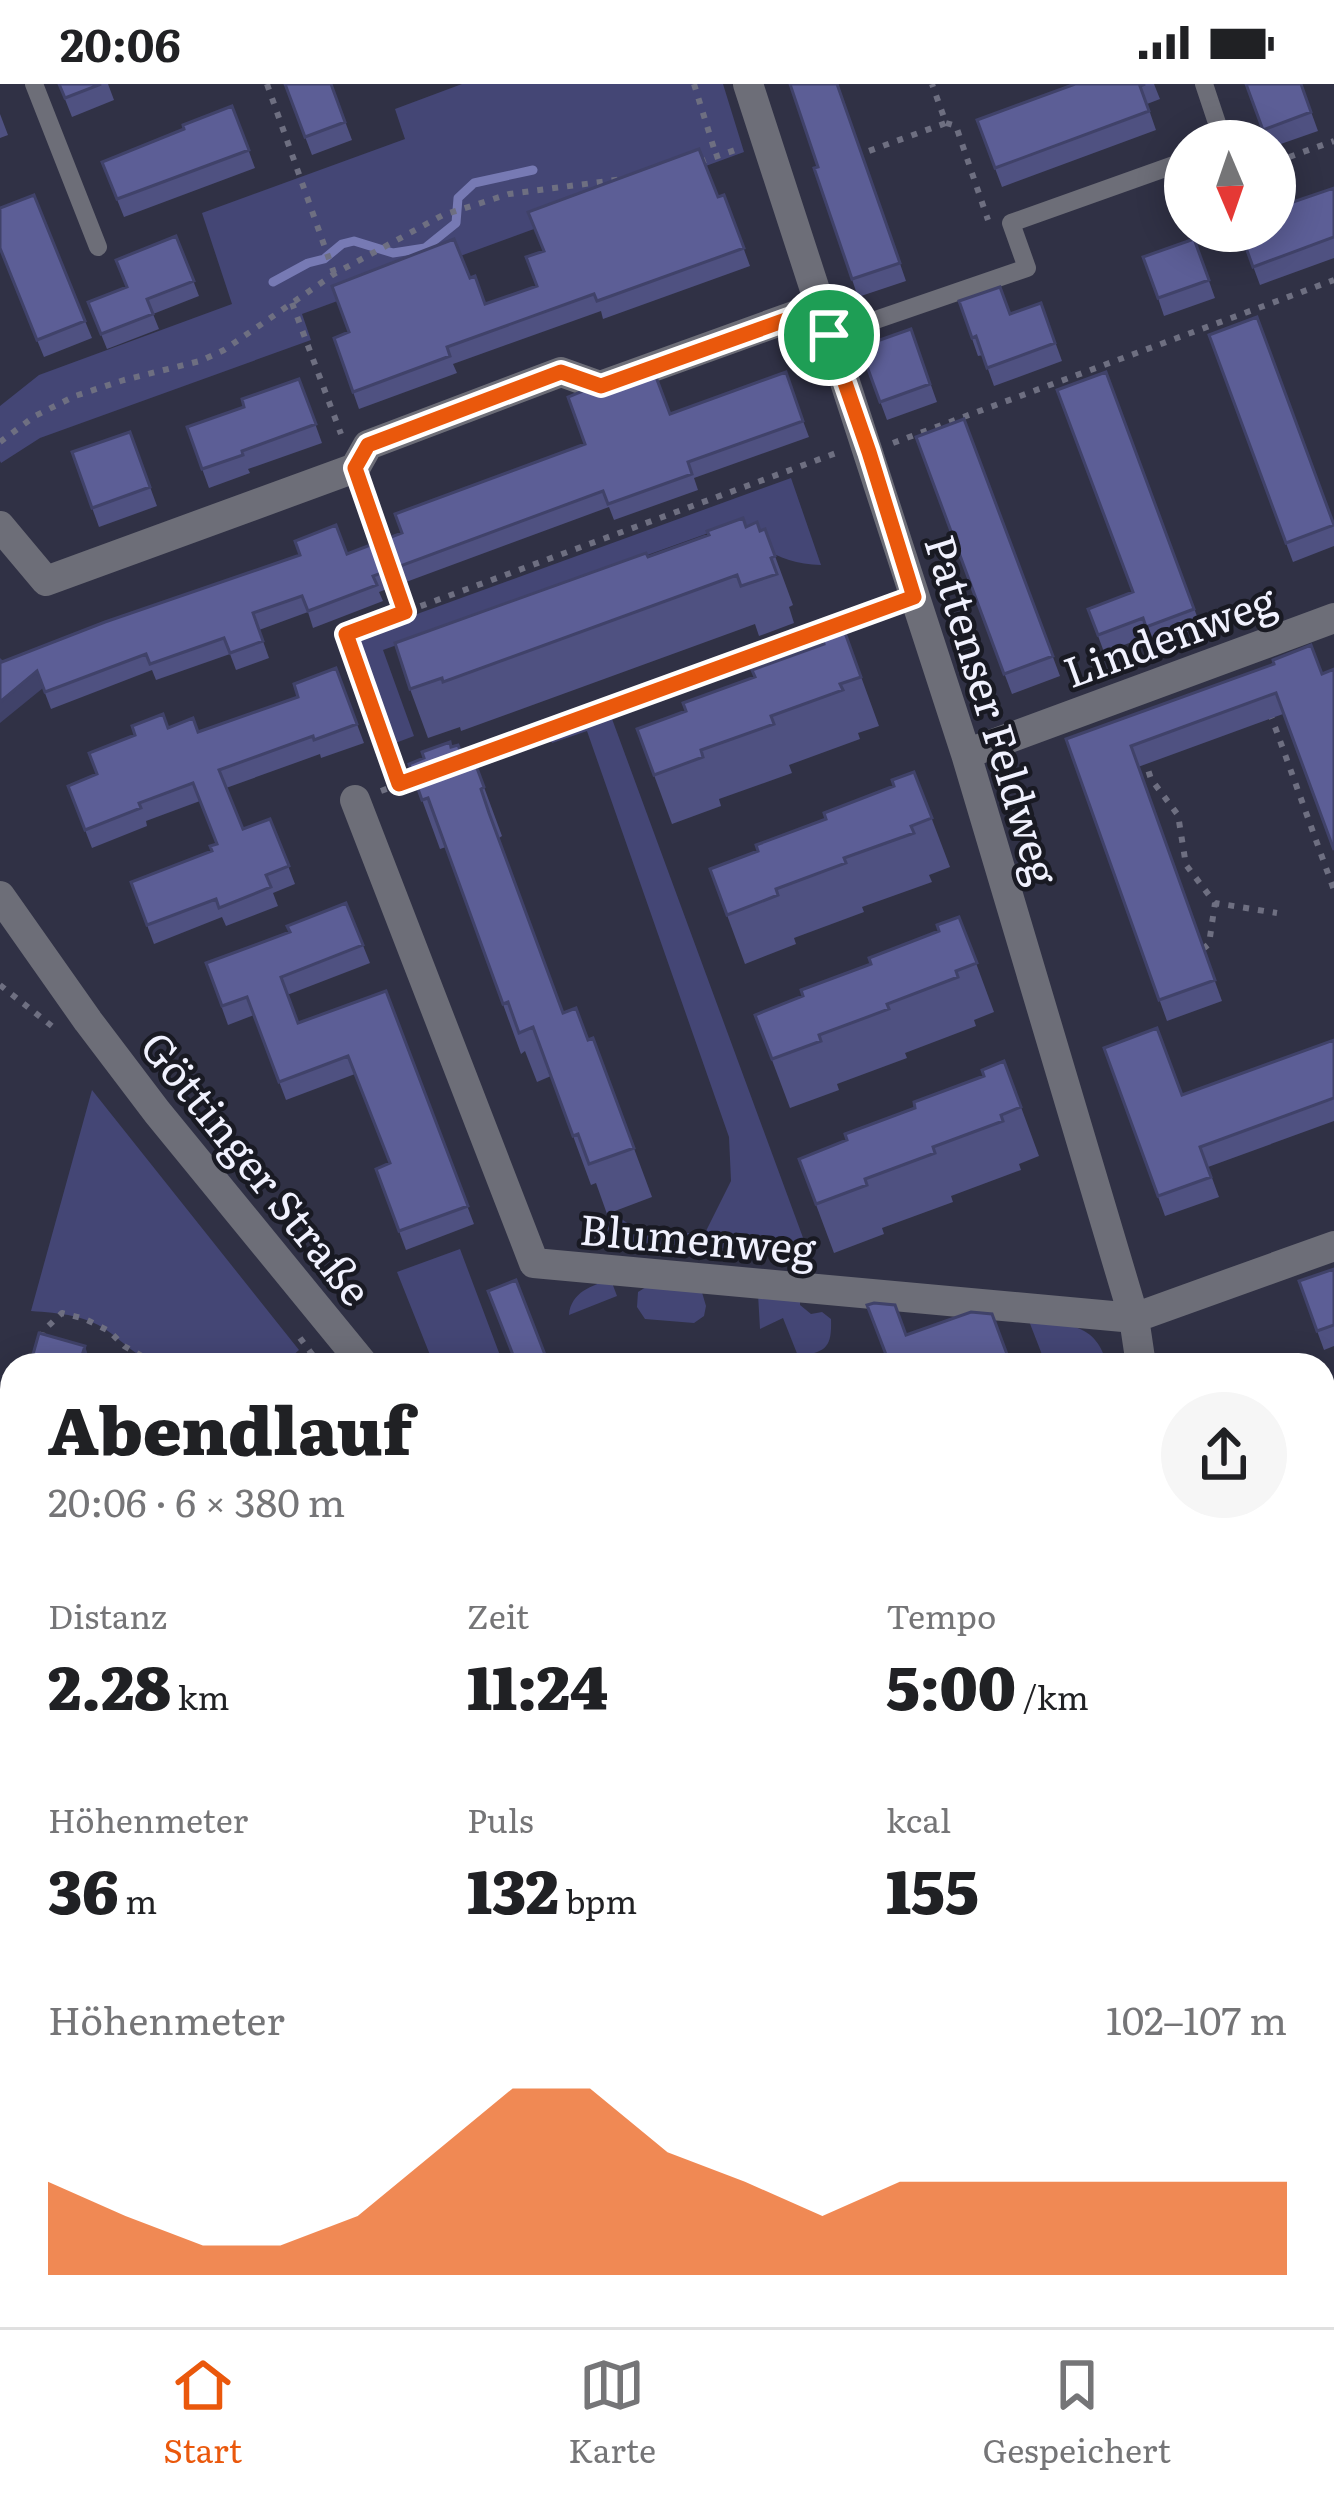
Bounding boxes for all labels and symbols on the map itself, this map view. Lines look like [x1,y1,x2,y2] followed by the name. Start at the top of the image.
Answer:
[1164,120,1296,252] north arrow
[778,284,880,386] pin
[911,527,1077,892] street label: Pattenser Feldweg
[1054,567,1284,701] street label: Lindenweg
[128,1017,388,1317] street label: Göttinger Straße
[577,1196,819,1278] street label: Blumenweg

